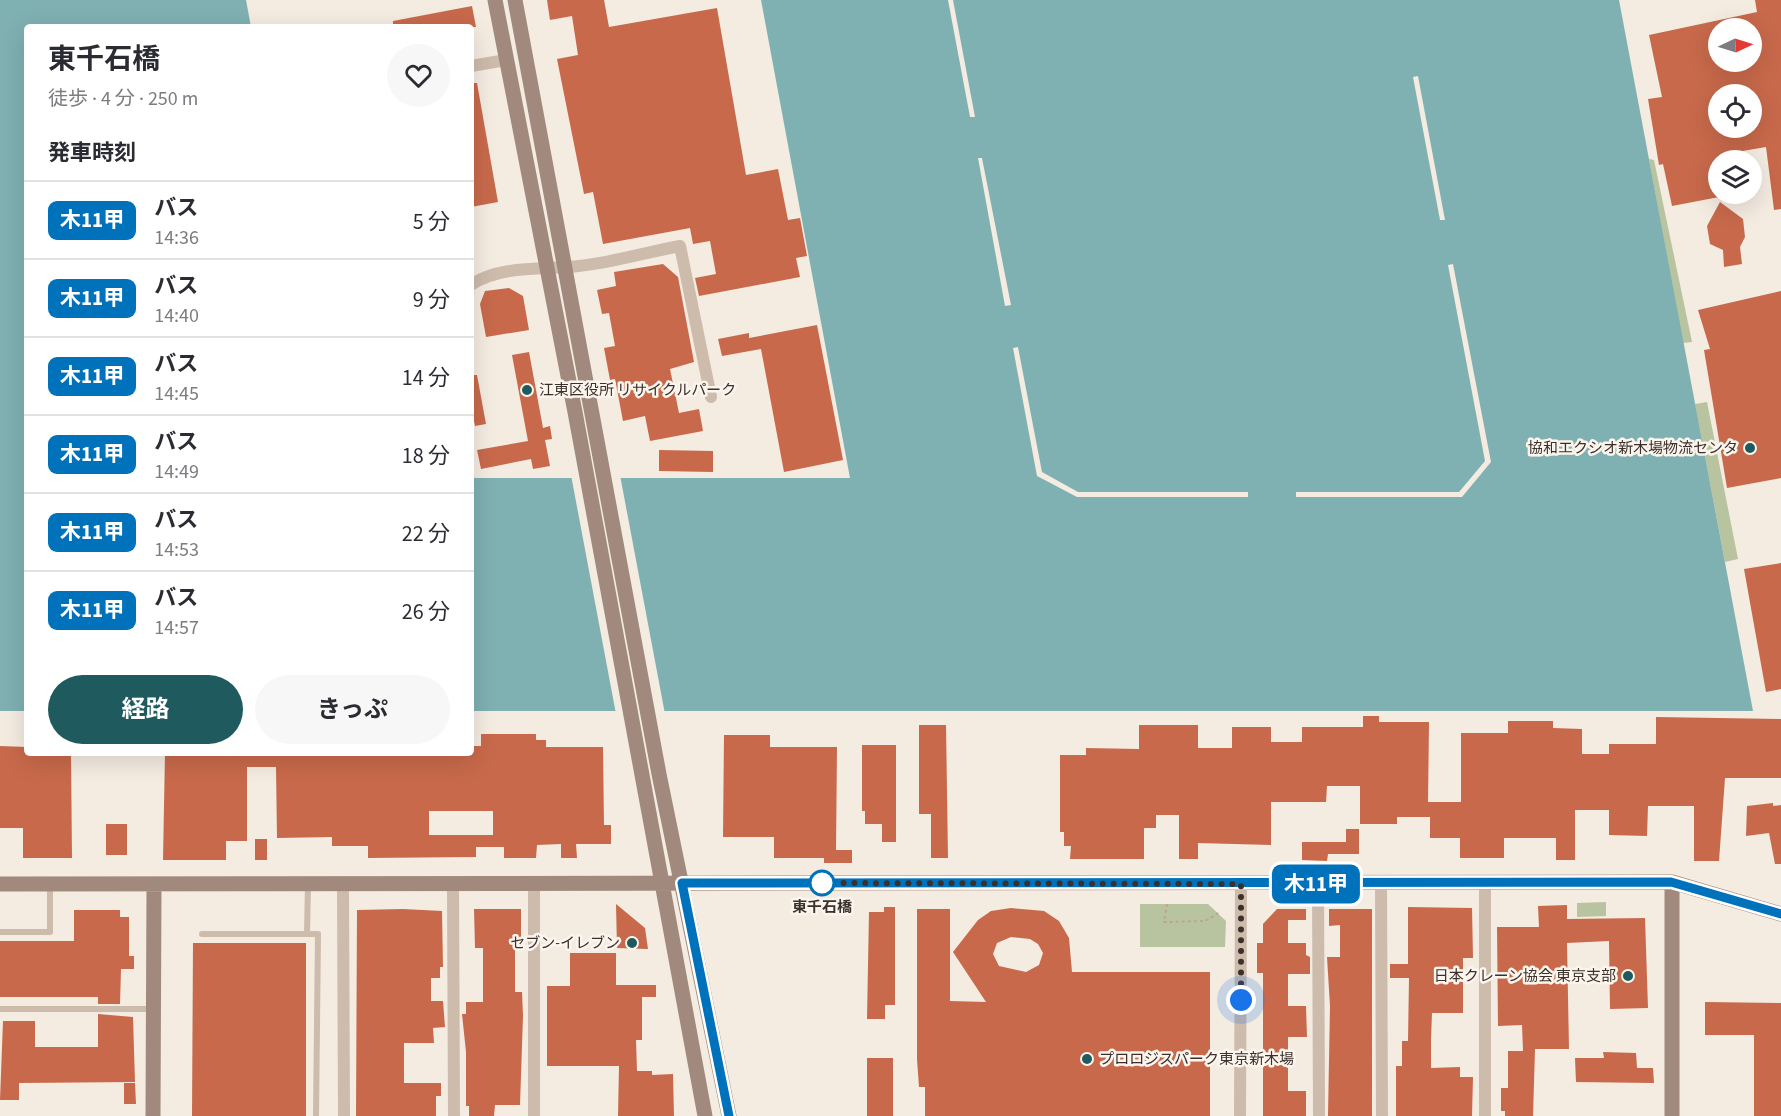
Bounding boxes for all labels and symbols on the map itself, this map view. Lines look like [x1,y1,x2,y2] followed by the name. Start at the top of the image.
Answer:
[1708,18,1762,72] north arrow
[539,380,736,401] place label: 江東区役所 リサイクルパーク
[520,383,534,397] marker: 江東区役所 リサイクルパーク
[1528,438,1738,459] place label: 協和エクシオ新木場物流センタ
[1743,441,1757,455] marker: 協和エクシオ新木場物流センタ
[1274,864,1358,904] line badge: 木11甲
[809,870,835,896] marker: 東千石橋
[792,897,853,918] place label: 東千石橋
[510,933,620,954] place label: セブン-イレブン
[625,936,639,950] marker: セブン-イレブン
[1434,966,1616,987] place label: 日本クレーン協会 東京支部
[1621,969,1635,983] marker: 日本クレーン協会 東京支部
[1226,985,1256,1015] your location
[1099,1049,1294,1070] place label: プロロジスパーク東京新木場
[1080,1052,1094,1066] marker: プロロジスパーク東京新木場

